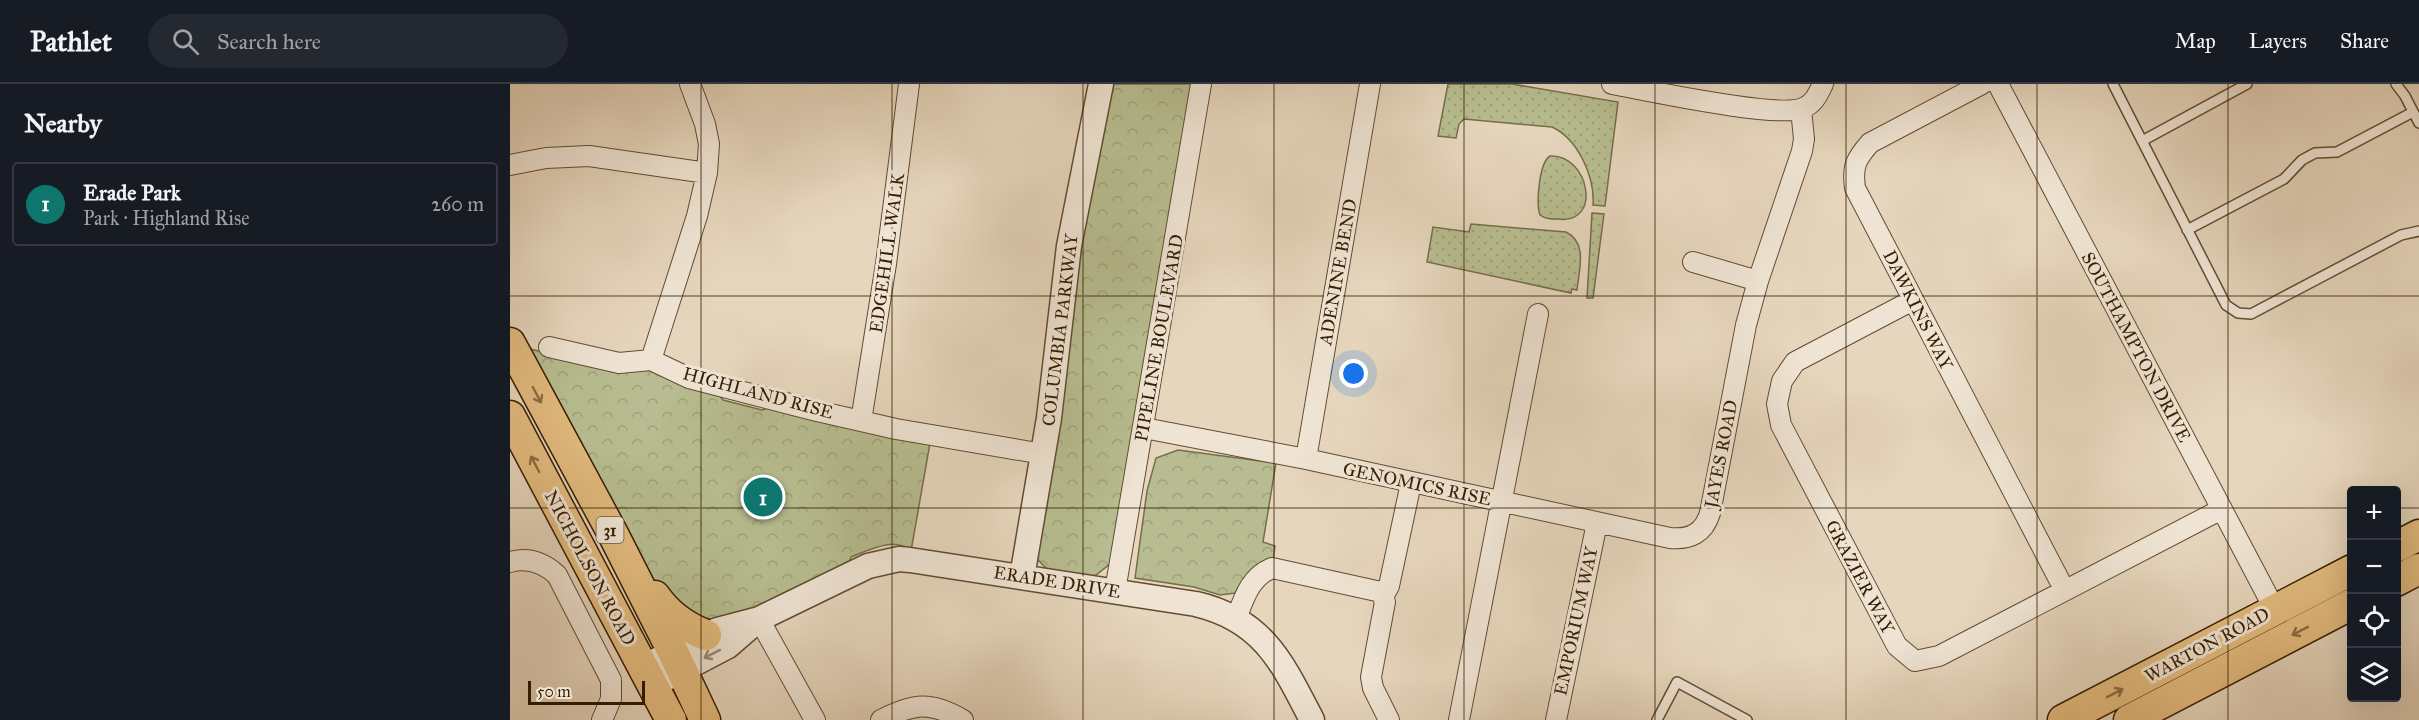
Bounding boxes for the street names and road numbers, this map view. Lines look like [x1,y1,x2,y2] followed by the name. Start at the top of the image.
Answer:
[865,170,909,334] street label: EDGEHILL WALK
[1314,197,1362,348] street label: ADENINE BEND
[1037,232,1083,427] street label: COLUMBIA PARKWAY
[1130,233,1188,443] street label: PIPELINE BOULEVARD
[1878,246,1958,374] street label: DAWKINS WAY
[2077,248,2196,446] street label: SOUTHAMPTON DRIVE
[680,362,836,424] street label: HIGHLAND RISE
[1699,398,1743,512] street label: JAYES ROAD
[1341,458,1493,510] street label: GENOMICS RISE
[540,487,640,649] street label: NICHOLSON ROAD
[1821,516,1899,638] street label: GRAZIER WAY
[596,517,624,543] road number: 31
[1549,544,1603,697] street label: EMPORIUM WAY
[992,561,1122,603] street label: ERADE DRIVE
[2141,603,2273,687] street label: WARTON ROAD

